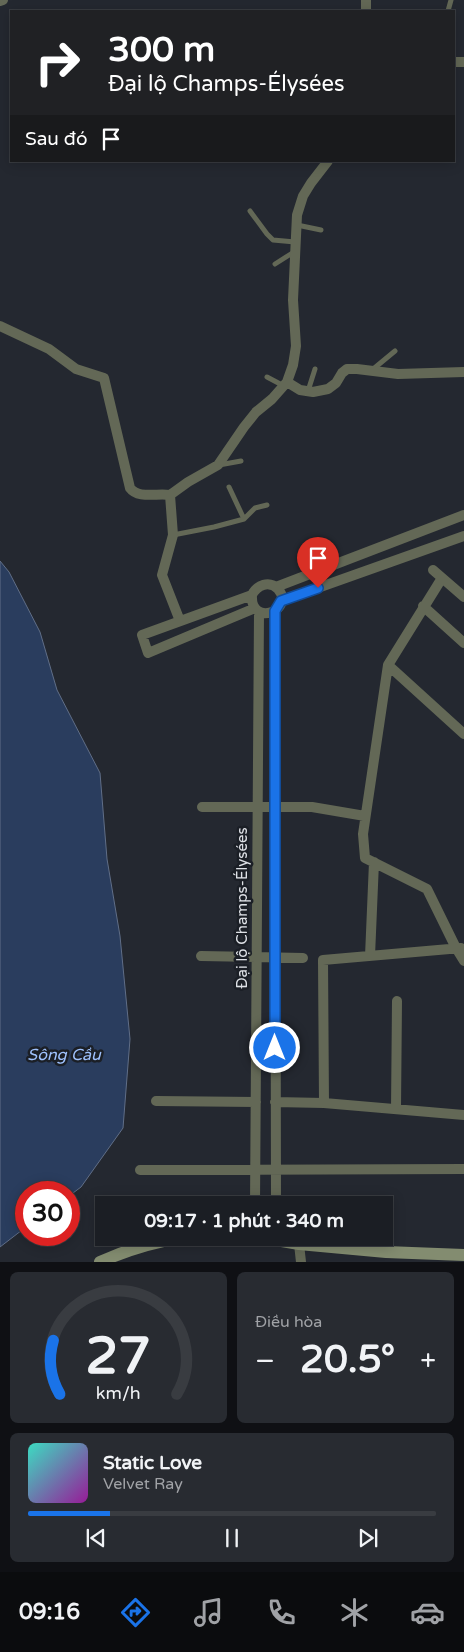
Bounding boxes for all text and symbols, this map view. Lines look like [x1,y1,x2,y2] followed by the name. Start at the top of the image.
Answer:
[108,29,215,71] text: 300 m
[25,30,90,95] icon: right
[108,71,345,97] text: Đại lộ Champs-Élysées
[97,125,125,153] icon: arrive
[25,128,87,150] text: Sau đó
[297,537,339,588] pin
[304,544,332,572] icon: arrive
[233,827,251,989] street label: Đại lộ Champs-Élysées
[248,1021,300,1073] position arrow
[27,1045,102,1065] water label: Sông Cầu
[15,1181,80,1246] speed limit sign: 30
[144,1210,344,1232] text: 09:17 · 1 phút · 340 m
[255,1312,322,1332] text: Điều hòa
[86,1325,151,1388] text: 27
[300,1337,395,1383] text: 20.5°
[255,1344,275,1378] text: −
[420,1344,436,1378] text: +
[96,1383,141,1404] text: km/h
[103,1452,202,1474] text: Static Love
[103,1474,183,1494] text: Velvet Ray
[82,1524,110,1552] icon: previous
[218,1524,246,1552] icon: pause
[354,1524,382,1552] icon: next
[118,1595,153,1630] icon: directions
[191,1595,226,1630] icon: music
[264,1595,299,1630] icon: phone
[337,1595,372,1630] icon: climate
[410,1595,445,1630] icon: car
[19,1599,80,1625] text: 09:16

